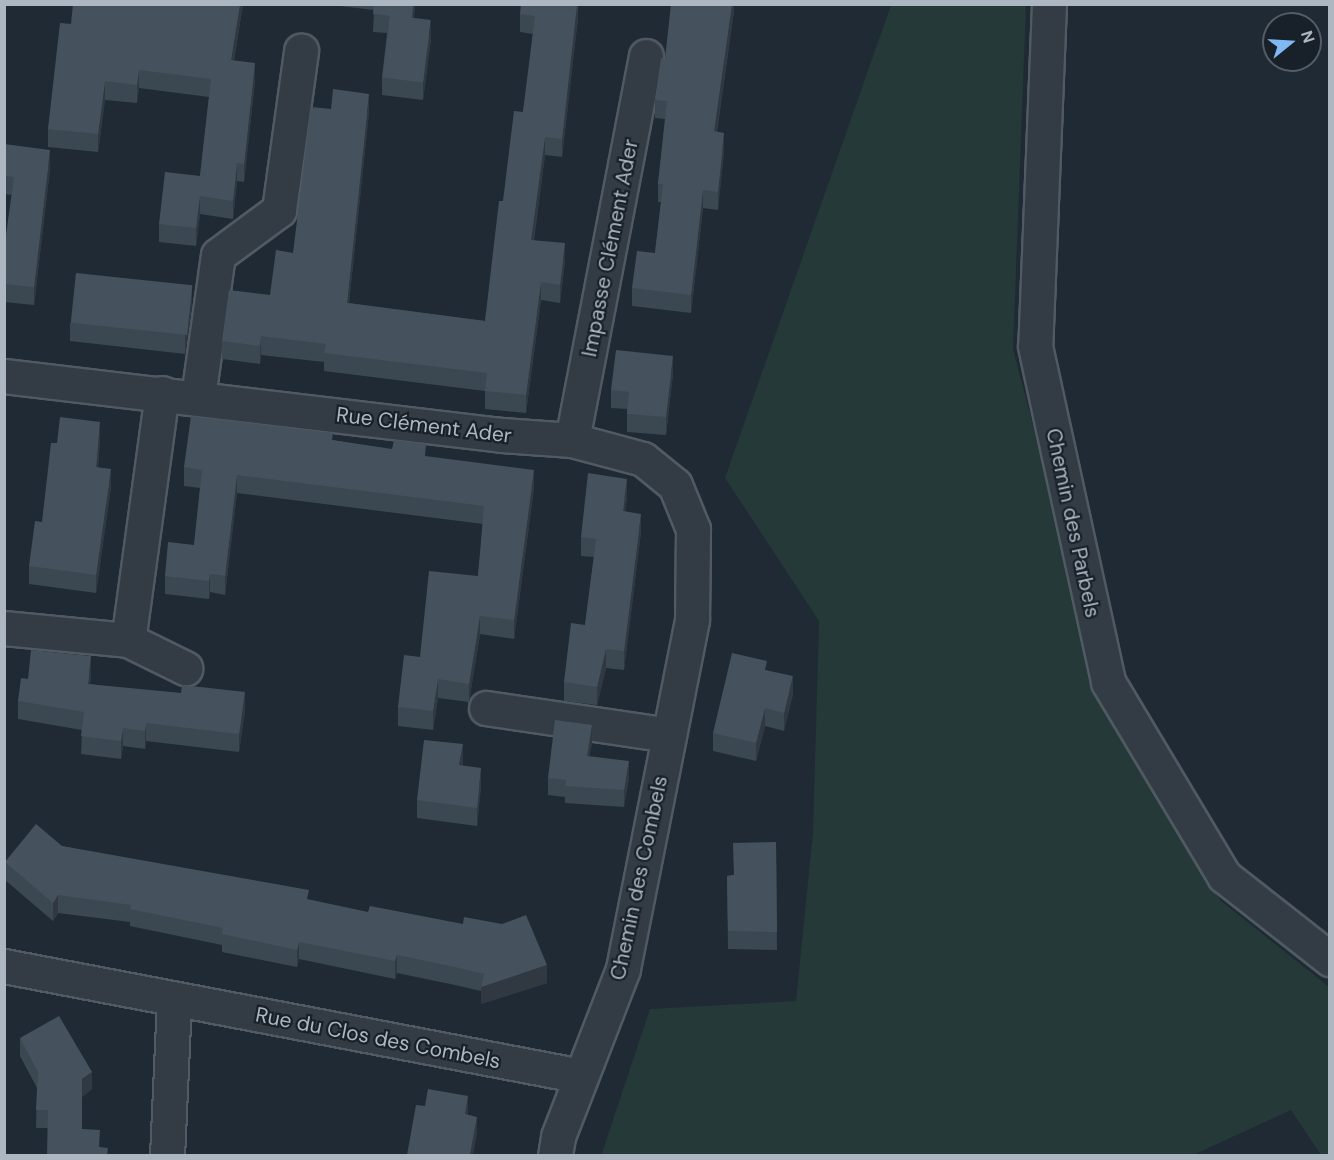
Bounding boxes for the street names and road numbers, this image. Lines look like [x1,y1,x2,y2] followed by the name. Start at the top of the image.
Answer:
[577,137,643,359] street label: Impasse Clément Ader
[335,402,513,448] street label: Rue Clément Ader
[1041,426,1105,620] street label: Chemin des Parbels
[605,774,673,982] street label: Chemin des Combels
[253,1002,503,1074] street label: Rue du Clos des Combels

